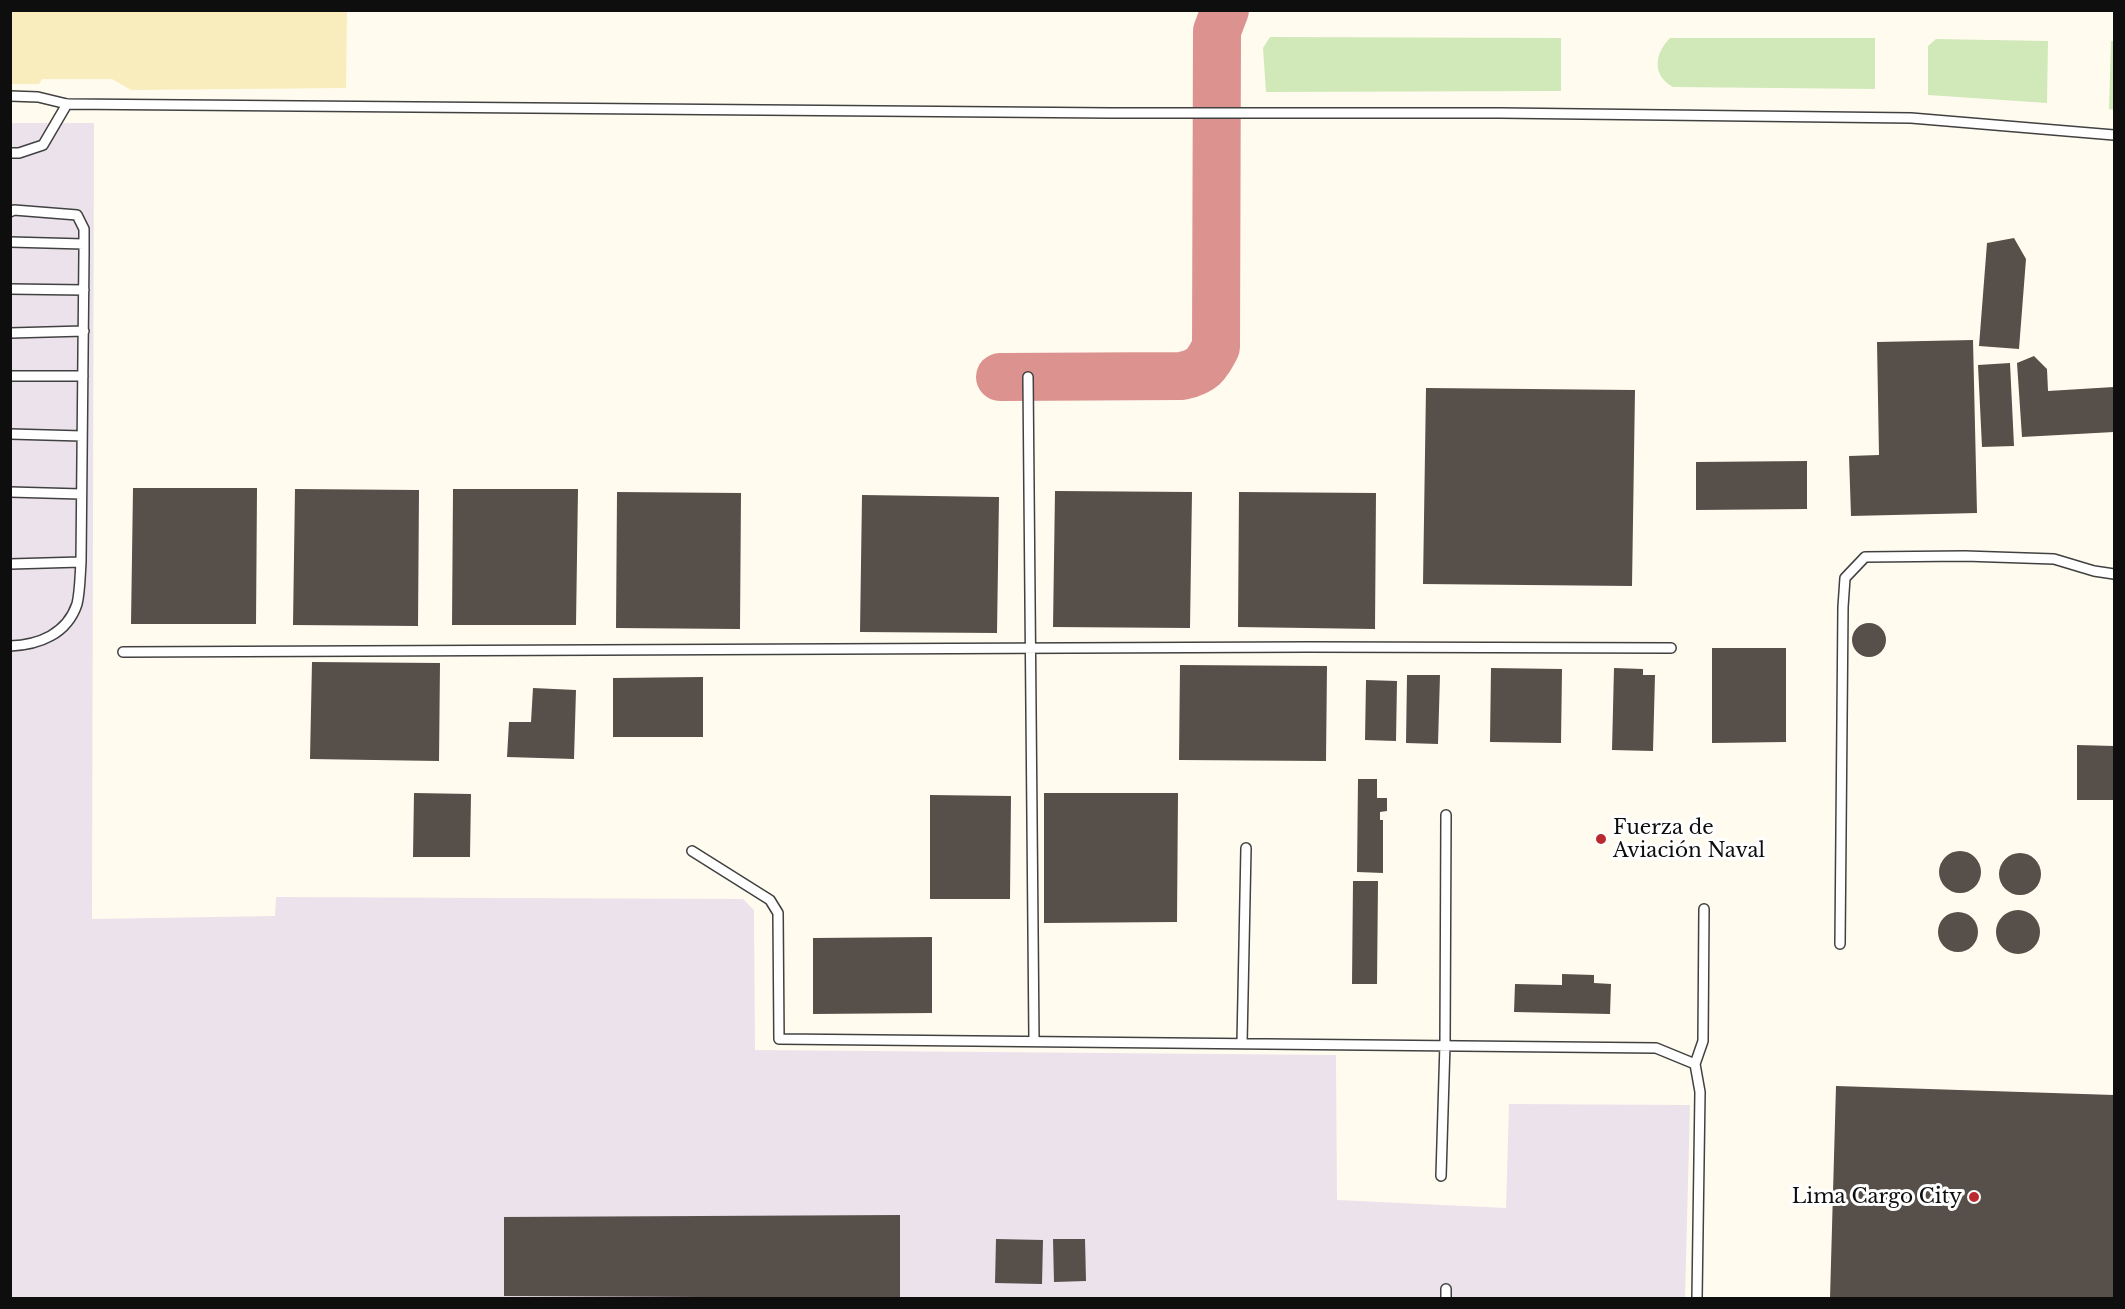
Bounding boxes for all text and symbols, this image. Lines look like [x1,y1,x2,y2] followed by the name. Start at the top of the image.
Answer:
[1613,816,1765,863] place label: Fuerza de Aviación Naval
[1594,832,1608,846] marker: Fuerza de Aviación Naval
[1792,1185,1962,1209] place label: Lima Cargo City
[1967,1190,1981,1204] marker: Lima Cargo City

